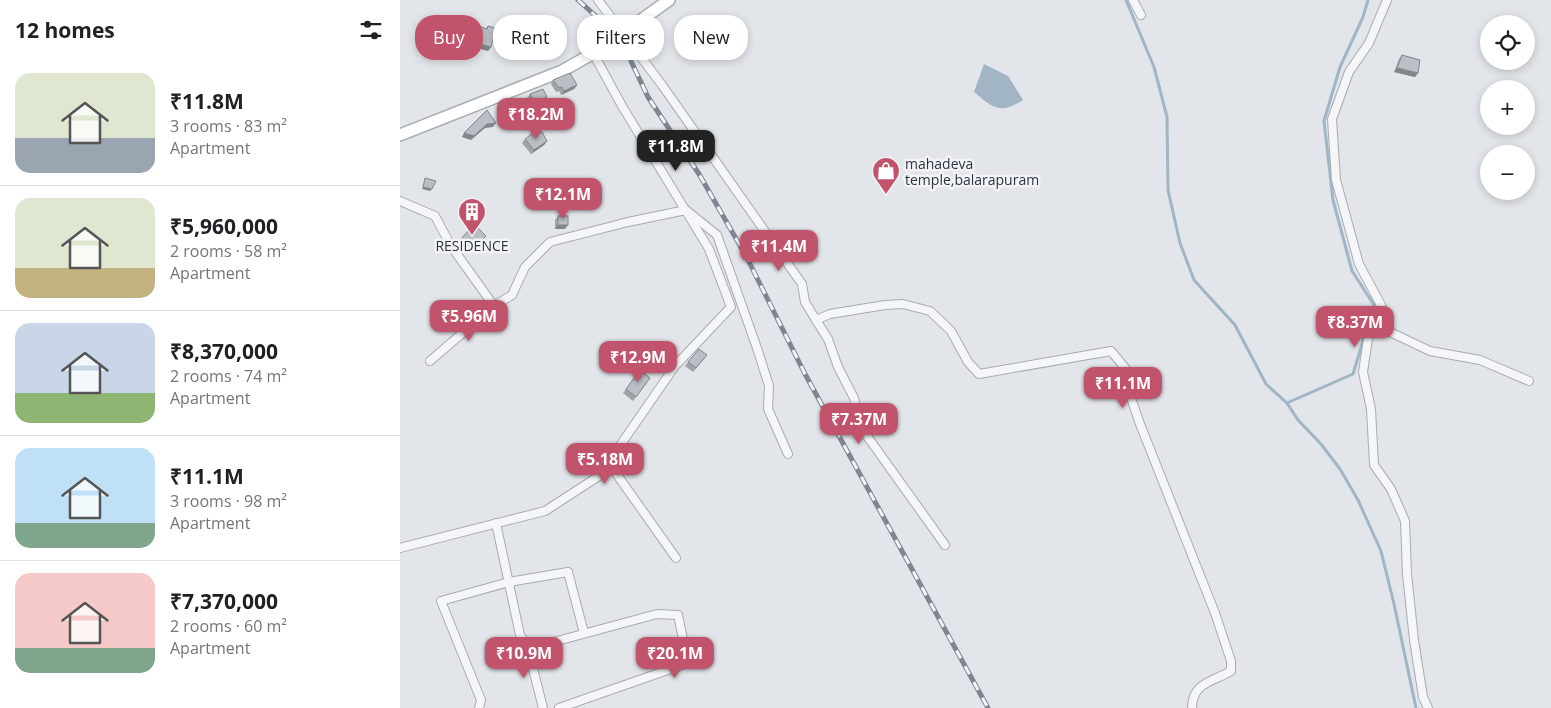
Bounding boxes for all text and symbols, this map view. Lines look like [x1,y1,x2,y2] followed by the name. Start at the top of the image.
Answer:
[415,15,483,60] chip: Buy
[493,15,567,60] chip: Rent
[577,15,664,60] chip: Filters
[674,15,748,60] chip: New
[1480,15,1535,200] map controls
[1480,15,1535,70] button: locate
[15,16,115,44] text: 12 homes
[357,16,385,44] icon: filters
[1480,80,1535,135] button: +
[170,87,244,115] text: ₹11.8M
[55,93,115,153] icon: home
[495,98,577,140] pin: ₹18.2M
[508,103,564,125] text: ₹18.2M
[170,115,287,137] text: 3 rooms · 83 m²
[635,130,717,172] pin: ₹11.8M
[648,135,704,157] text: ₹11.8M
[170,137,250,159] text: Apartment
[1480,145,1535,200] button: −
[905,154,1039,189] place label: mahadeva temple,balarapuram
[871,156,901,195] shop icon: mahadeva temple,balarapuram
[522,178,604,220] pin: ₹12.1M
[535,183,591,205] text: ₹12.1M
[457,197,487,236] building icon: RESIDENCE
[170,212,278,240] text: ₹5,960,000
[55,218,115,278] icon: home
[738,230,820,272] pin: ₹11.4M
[751,235,807,257] text: ₹11.4M
[435,236,509,255] place label: RESIDENCE
[170,240,287,262] text: 2 rooms · 58 m²
[170,262,250,284] text: Apartment
[428,300,510,342] pin: ₹5.96M
[441,305,497,327] text: ₹5.96M
[1314,306,1396,348] pin: ₹8.37M
[1327,311,1383,333] text: ₹8.37M
[170,337,278,365] text: ₹8,370,000
[597,340,679,383] pin: ₹12.9M
[55,343,115,403] icon: home
[610,346,666,368] text: ₹12.9M
[170,365,287,387] text: 2 rooms · 74 m²
[1082,366,1164,409] pin: ₹11.1M
[1095,372,1151,394] text: ₹11.1M
[170,387,250,409] text: Apartment
[818,402,900,445] pin: ₹7.37M
[831,408,887,430] text: ₹7.37M
[564,442,646,485] pin: ₹5.18M
[577,448,633,470] text: ₹5.18M
[170,462,244,490] text: ₹11.1M
[55,468,115,528] icon: home
[170,490,287,512] text: 3 rooms · 98 m²
[170,512,250,534] text: Apartment
[170,587,278,615] text: ₹7,370,000
[55,593,115,653] icon: home
[170,615,287,637] text: 2 rooms · 60 m²
[483,636,565,679] pin: ₹10.9M
[634,636,716,679] pin: ₹20.1M
[170,637,250,659] text: Apartment
[496,642,552,664] text: ₹10.9M
[647,642,703,664] text: ₹20.1M

